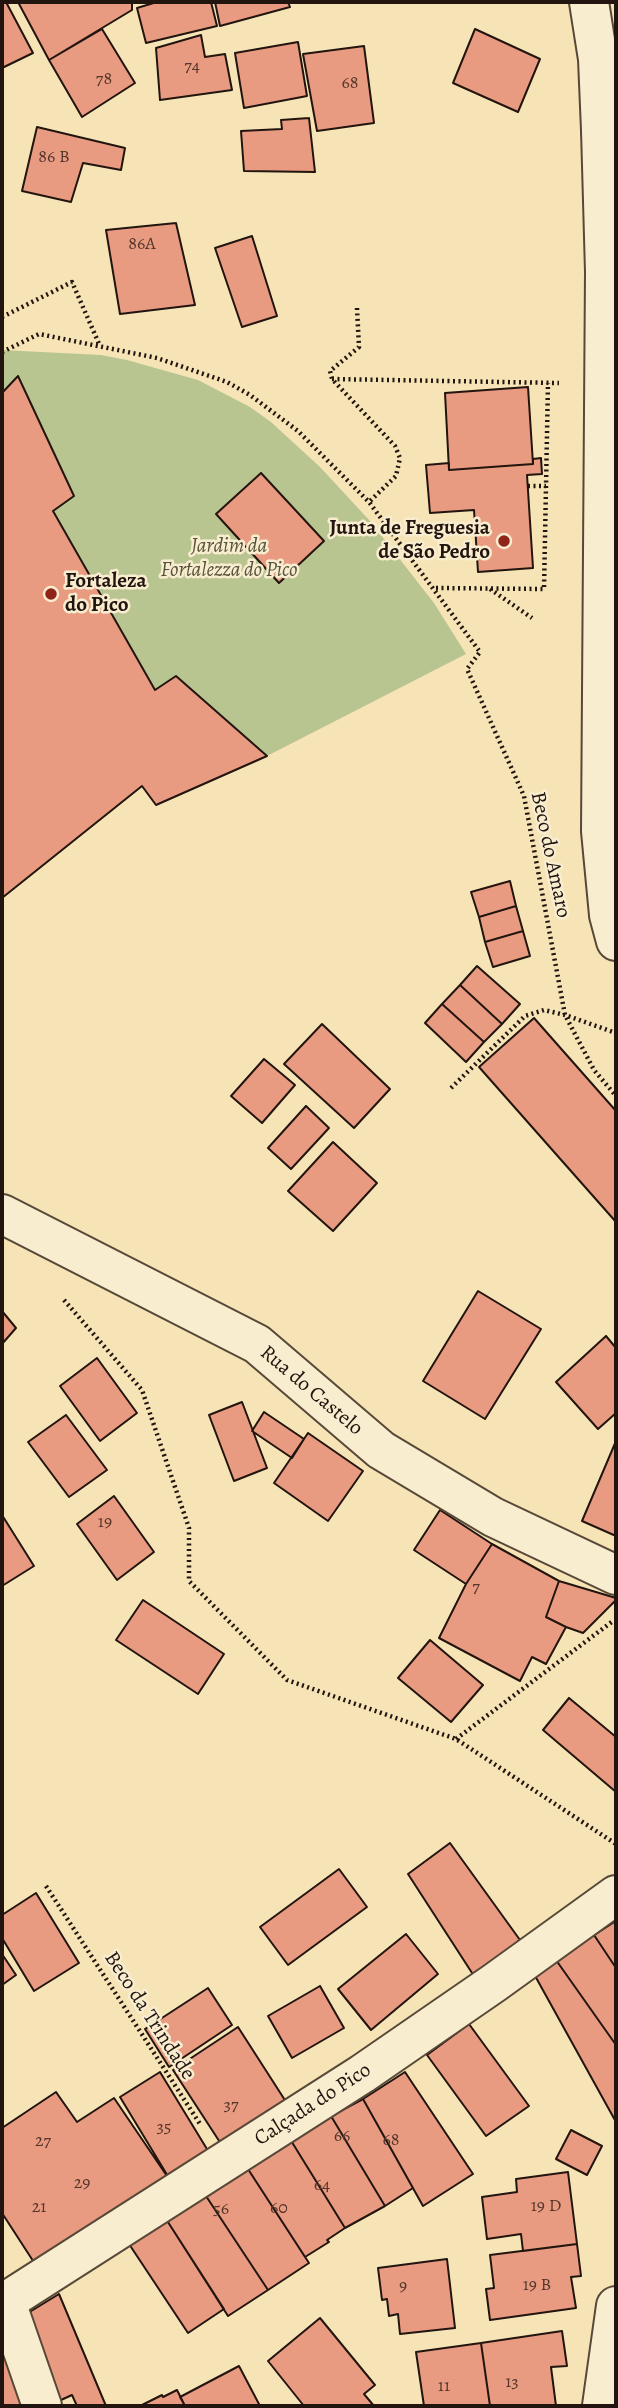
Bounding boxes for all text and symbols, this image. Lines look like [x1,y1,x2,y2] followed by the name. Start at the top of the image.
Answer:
[184,56,200,78] house number: 74
[96,69,112,91] house number: 78
[341,73,359,95] house number: 68
[38,147,70,169] house number: 86 B
[128,234,156,256] house number: 86A
[329,516,490,566] place label: Junta de Freguesia de São Pedro
[496,533,512,549] marker: Junta de Freguesia de São Pedro
[160,534,298,584] park label: Jardim da Fortalezza do Pico
[65,569,147,619] place label: Fortaleza do Pico
[43,586,59,602] marker: Fortaleza do Pico
[524,790,576,920] street label: Beco do Amaro
[254,1341,368,1441] street label: Rua do Castelo
[98,1512,112,1534] house number: 19
[472,1577,480,1599] house number: 7
[98,1947,200,2085] street label: Beco da Trindade
[250,2058,376,2152] street label: Calçada do Pico
[223,2095,239,2117] house number: 37
[156,2117,172,2139] house number: 35
[334,2126,350,2148] house number: 66
[382,2130,400,2152] house number: 68
[35,2131,51,2153] house number: 27
[74,2173,90,2195] house number: 29
[314,2175,330,2197] house number: 64
[531,2196,561,2218] house number: 19 D
[32,2197,46,2219] house number: 21
[270,2198,288,2220] house number: 60
[213,2199,229,2221] house number: 56
[523,2275,551,2297] house number: 19 B
[399,2276,407,2298] house number: 9
[505,2372,519,2394] house number: 13
[438,2376,450,2398] house number: 11

